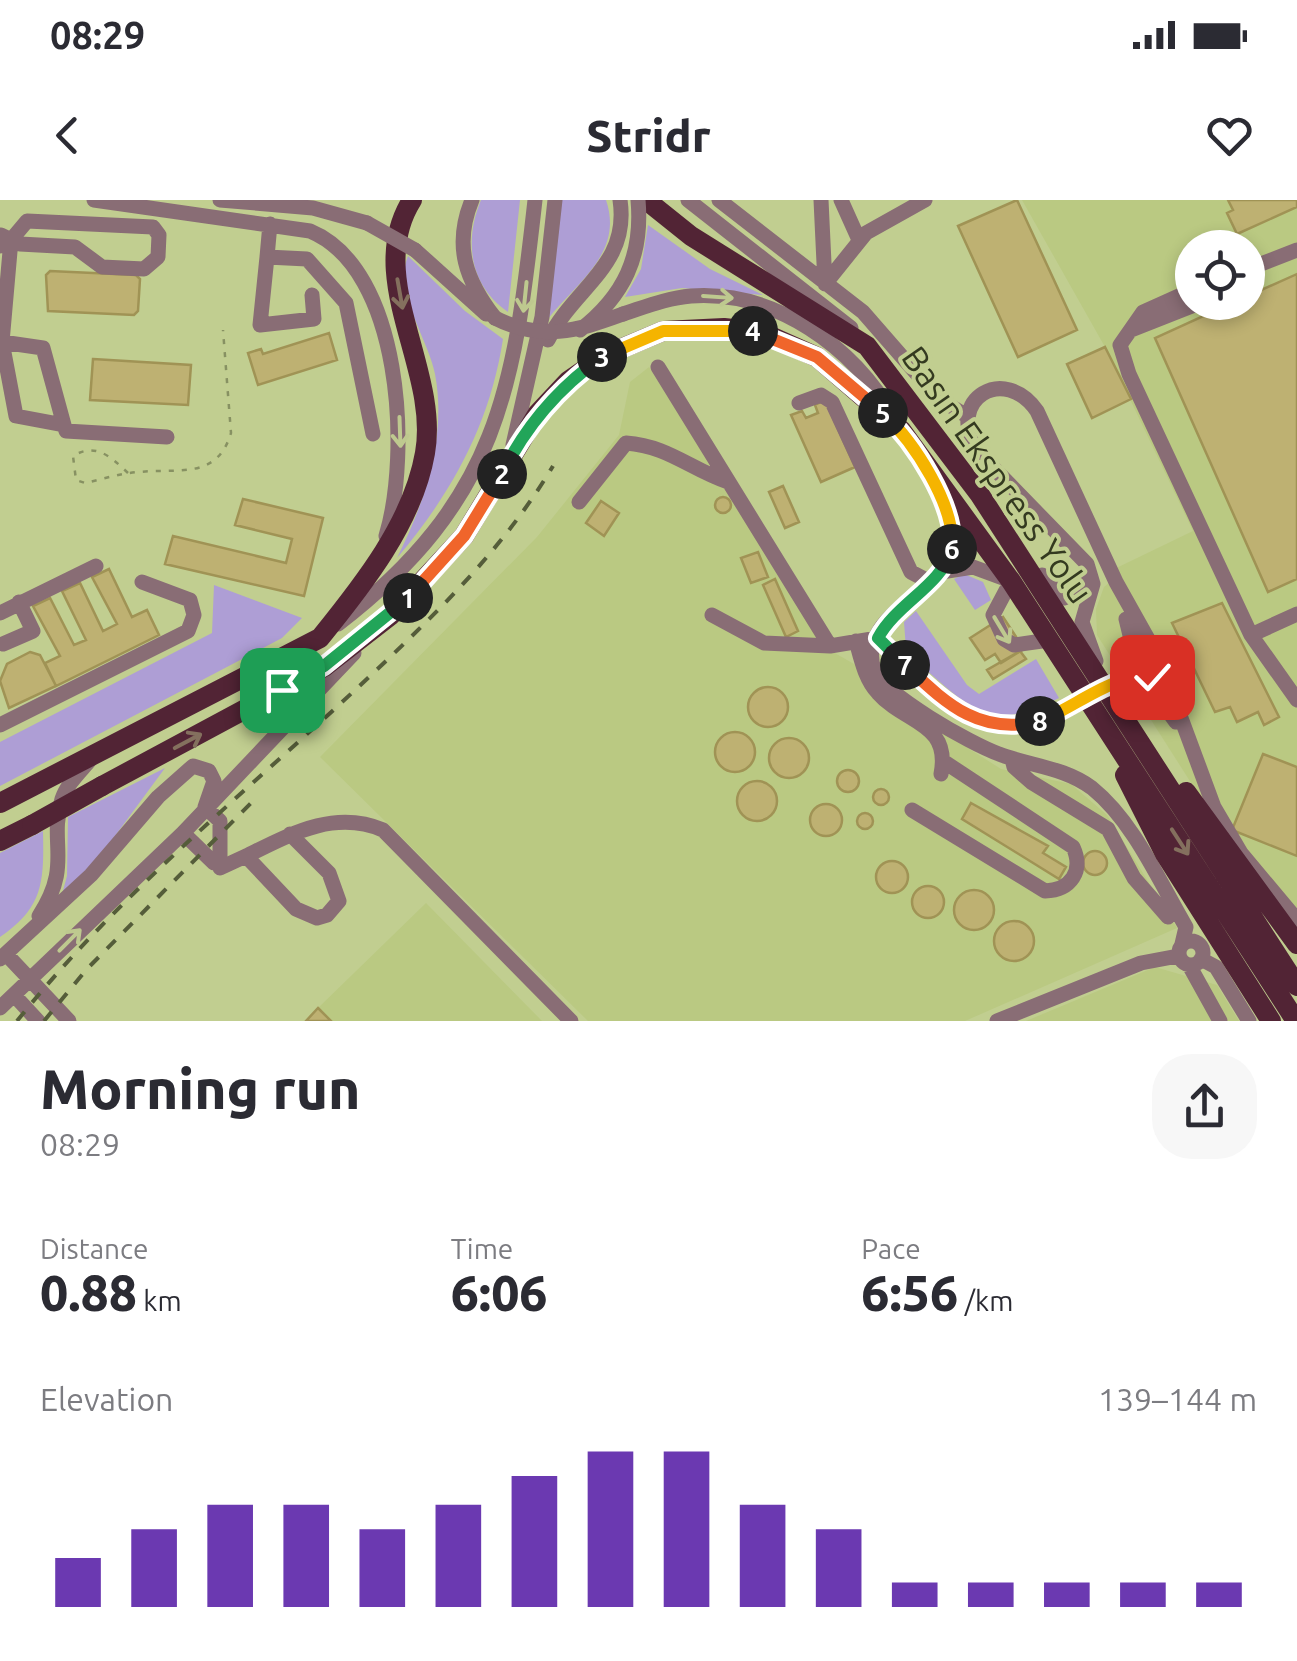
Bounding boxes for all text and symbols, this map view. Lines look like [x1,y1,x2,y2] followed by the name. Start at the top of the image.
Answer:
[50,14,145,56] text: 08:29
[40,108,95,163] icon: back
[1202,108,1257,163] icon: heart
[586,110,711,161] text: Stridr
[1175,230,1265,320] map controls
[1175,230,1265,320] button: locate
[391,277,410,309] one-way arrow
[515,280,534,313] one-way arrow
[701,288,733,307] one-way arrow
[728,306,778,356] pin: 4
[745,315,761,346] text: 4
[577,332,627,382] pin: 3
[894,338,1101,610] street label: Basın Ekspress Yolu
[594,341,610,372] text: 3
[858,388,908,438] pin: 5
[875,397,891,428] text: 5
[390,415,409,447] one-way arrow
[477,449,527,499] pin: 2
[494,458,510,489] text: 2
[927,524,977,574] pin: 6
[944,533,960,564] text: 6
[383,573,433,623] pin: 1
[400,582,416,613] text: 1
[992,615,1012,644] one-way arrow
[1110,635,1195,720] pin
[880,640,930,690] pin: 7
[240,648,325,733] pin
[897,649,913,680] text: 7
[1125,650,1180,705] icon: check
[255,663,310,718] icon: arrive
[1015,696,1065,746] pin: 8
[1032,705,1048,736] text: 8
[173,731,203,750] one-way arrow
[1169,827,1190,856] one-way arrow
[58,928,82,952] one-way arrow
[1152,1054,1257,1159] button: share
[40,1058,361,1119] text: Morning run
[40,1126,120,1162] text: 08:29
[40,1233,148,1264] text: Distance
[451,1233,513,1264] text: Time
[861,1233,921,1264] text: Pace
[40,1264,137,1320] text: 0.88
[451,1264,548,1320] text: 6:06
[861,1264,958,1320] text: 6:56
[137,1285,182,1316] text: km
[958,1285,1013,1316] text: /km
[40,1381,173,1417] text: Elevation
[1098,1381,1257,1417] text: 139–144 m

